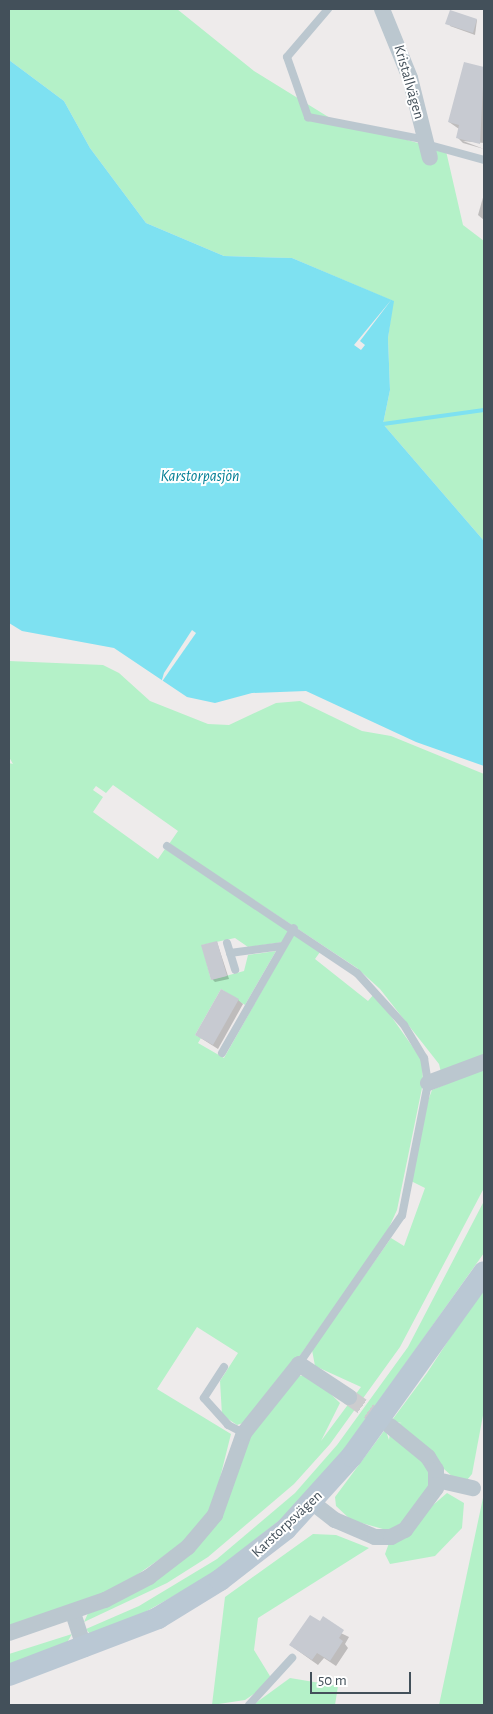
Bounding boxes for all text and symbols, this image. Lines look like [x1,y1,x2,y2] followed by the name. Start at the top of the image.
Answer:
[390,43,428,121] street label: Kristallvägen
[161,466,239,486] water label: Karstorpasjön
[248,1487,326,1561] street label: Karstorpsvägen
[313,1662,414,1694] scale bar
[318,1673,347,1688] text: 50 m

